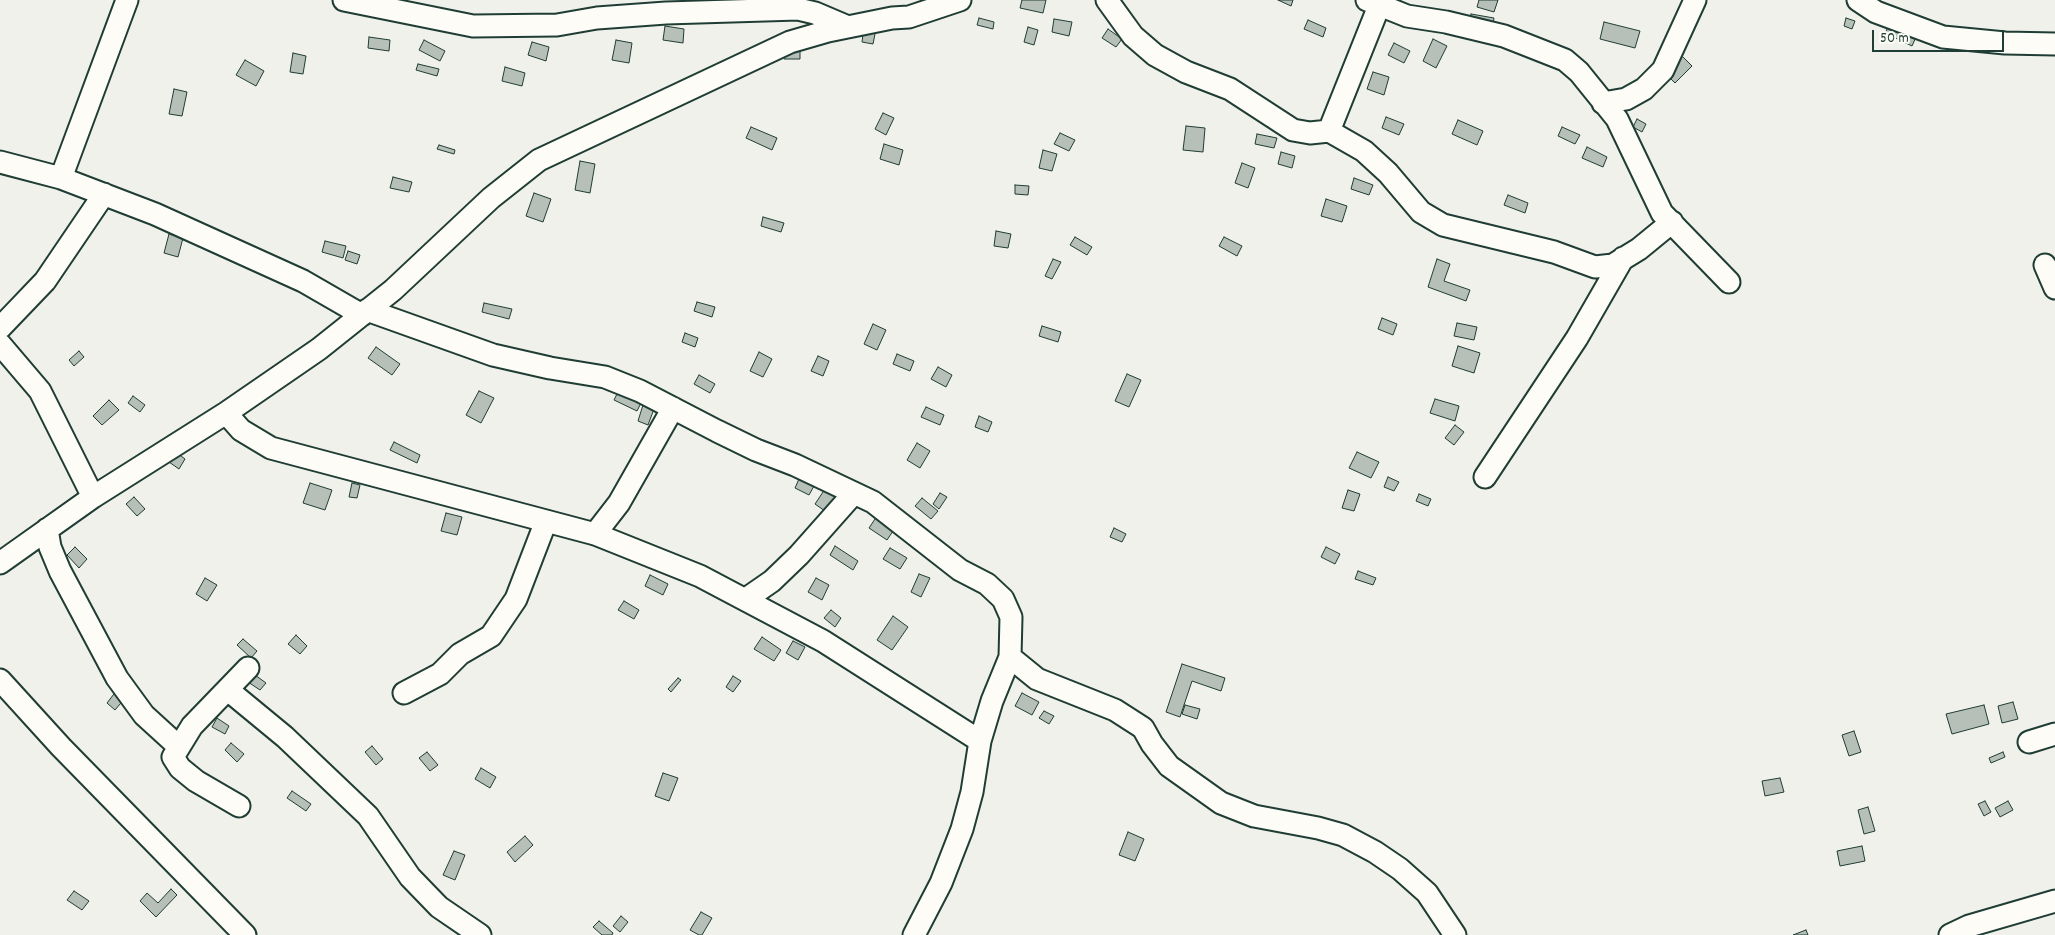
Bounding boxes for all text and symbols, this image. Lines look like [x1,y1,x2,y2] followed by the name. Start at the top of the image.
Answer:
[1875,20,2008,52] scale bar
[1880,28,1909,50] text: 50 m

